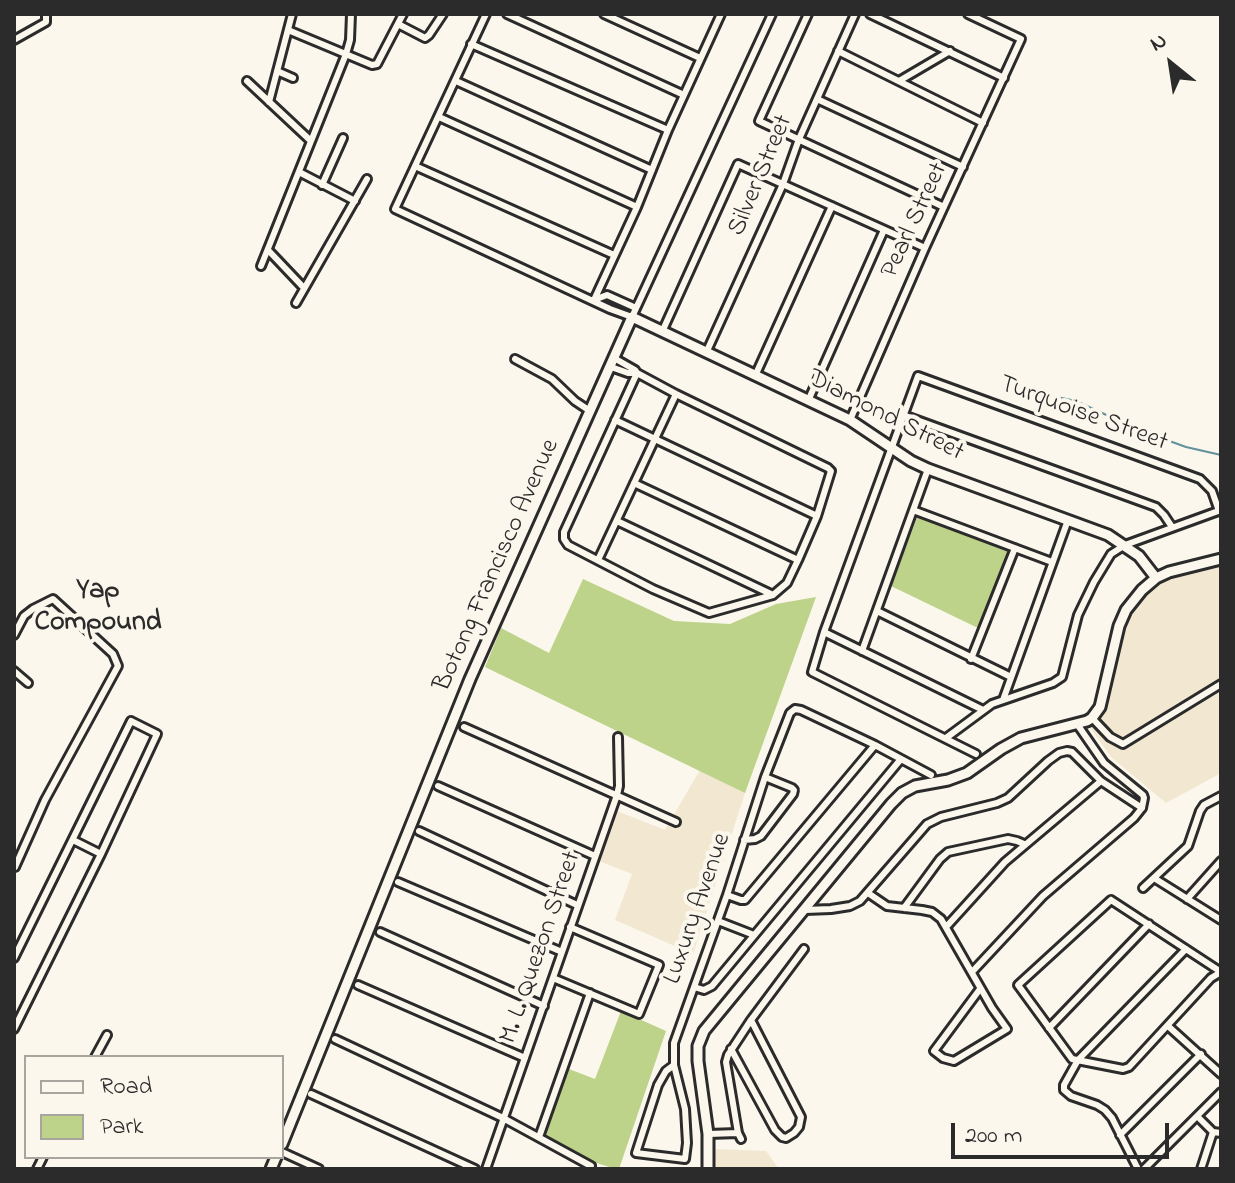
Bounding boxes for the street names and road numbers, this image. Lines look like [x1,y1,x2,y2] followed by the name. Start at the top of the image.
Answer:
[723,111,801,241] street label: Silver Street
[876,158,956,284] street label: Pearl Street
[802,364,968,470] street label: Diamond Street
[995,370,1171,460] street label: Turquoise Street
[428,435,568,697] street label: Botong Francisco Avenue
[659,829,739,989] street label: Luxury Avenue
[494,848,590,1048] street label: M. L. Quezon Street

